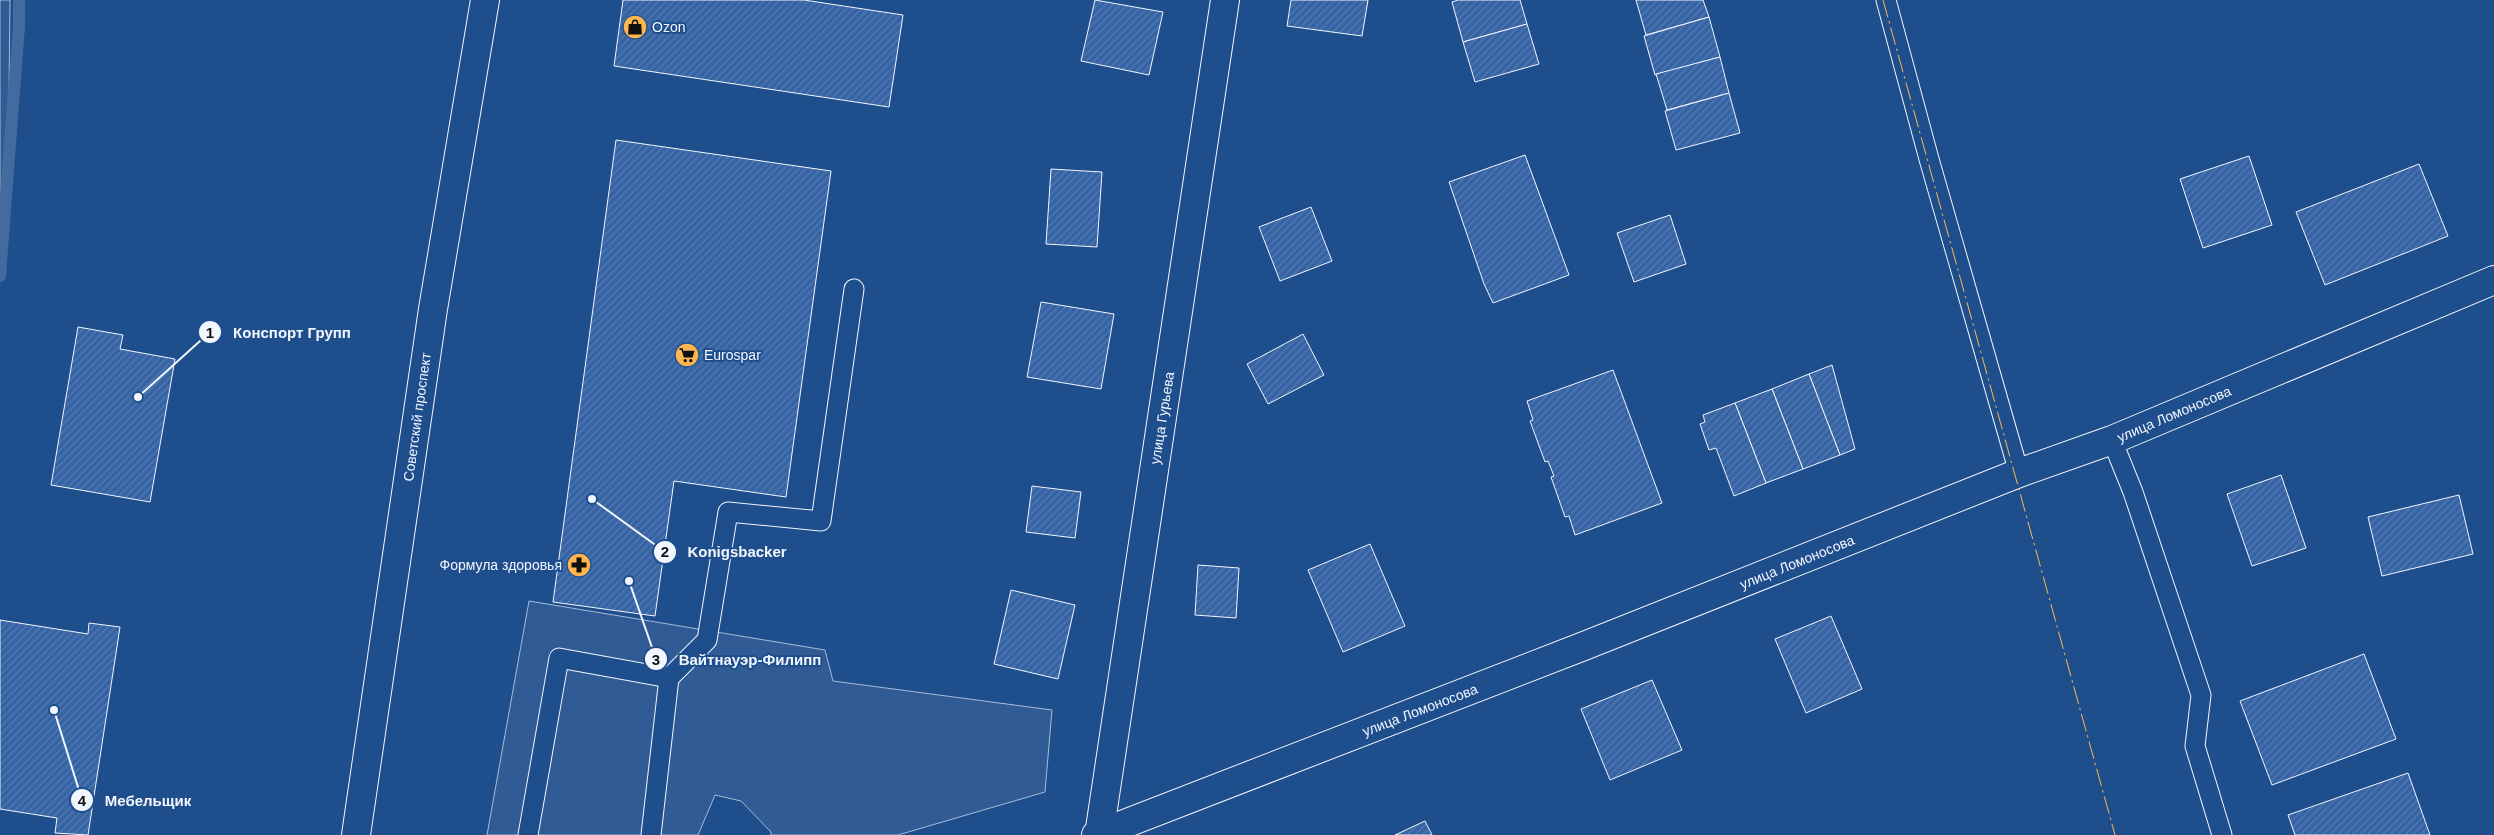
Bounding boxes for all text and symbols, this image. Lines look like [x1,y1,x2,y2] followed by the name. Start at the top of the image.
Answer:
[622,14,648,40] shop icon: Ozon
[652,19,685,35] place label: Ozon
[198,317,361,347] callout: Конспорт Групп
[206,324,214,341] text: 1
[233,324,351,341] text: Конспорт Групп
[674,342,700,368] supermarket icon: Eurospar
[704,347,761,363] place label: Eurospar
[400,351,434,482] street label: Советский проспект
[1147,370,1177,466] street label: улица Гурьева
[2115,383,2234,445] street label: улица Ломоносова
[1737,532,1857,592] street label: улица Ломоносова
[652,537,797,567] callout: Konigsbacker
[661,543,669,560] text: 2
[687,543,787,560] text: Konigsbacker
[566,552,592,578] pharmacy icon: Формула здоровья
[440,557,562,573] place label: Формула здоровья
[644,644,832,674] callout: Вайтнауэр-Филипп
[652,651,660,668] text: 3
[679,651,821,668] text: Вайтнауэр-Филипп
[1360,681,1480,739] street label: улица Ломоносова
[69,785,201,815] callout: Мебельщик
[78,792,87,809] text: 4
[105,792,192,809] text: Мебельщик

